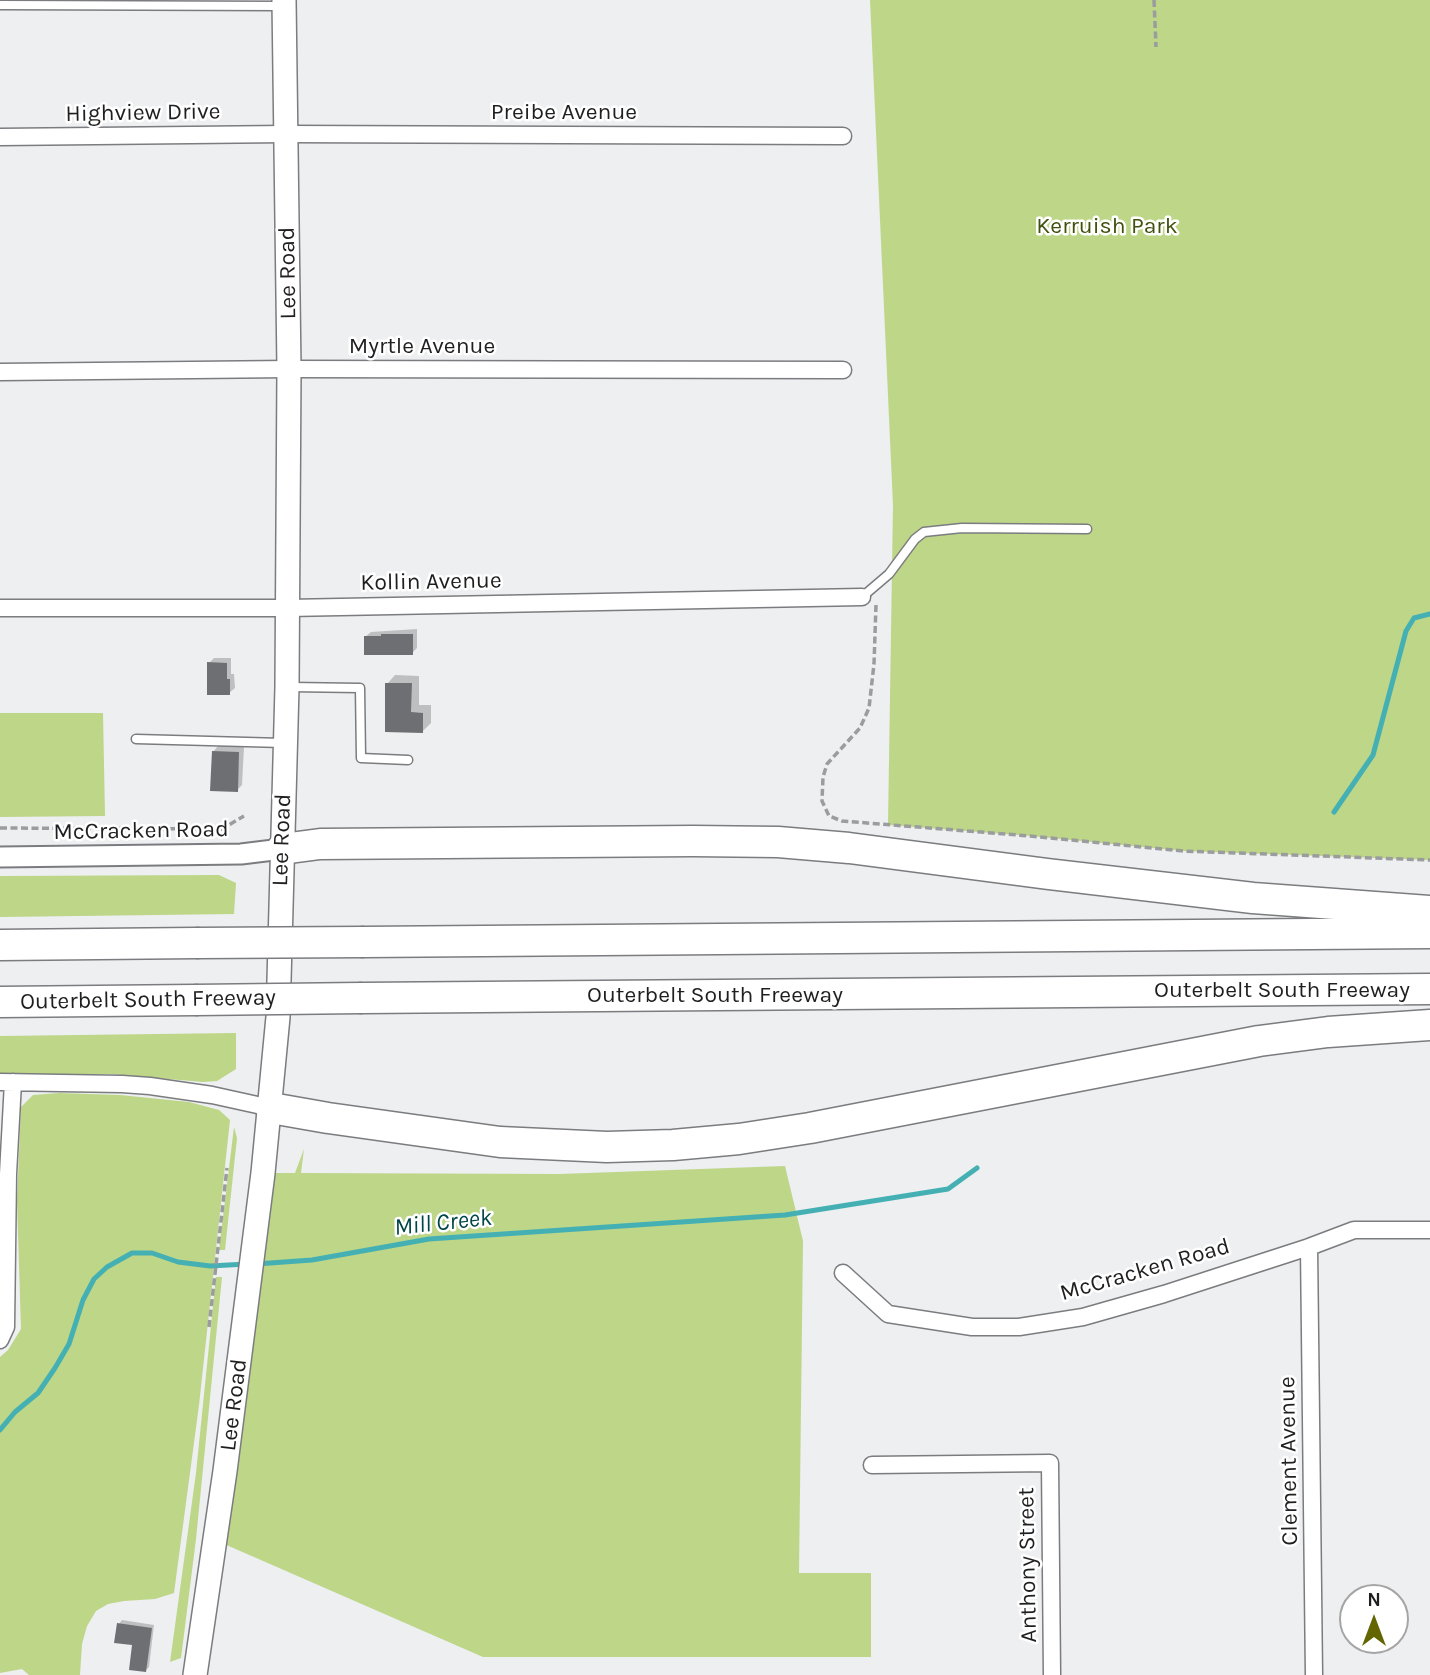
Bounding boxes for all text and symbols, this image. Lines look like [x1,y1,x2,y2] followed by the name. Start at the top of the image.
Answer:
[65,98,221,128] street label: Highview Drive
[491,98,637,126] street label: Preibe Avenue
[1036,212,1178,240] park label: Kerruish Park
[273,226,303,320] street label: Lee Road
[349,332,495,360] street label: Myrtle Avenue
[360,567,502,597] street label: Kollin Avenue
[267,793,297,887] street label: Lee Road
[53,816,229,846] street label: McCracken Road
[1154,976,1410,1004] street label: Outerbelt South Freeway
[587,981,843,1009] street label: Outerbelt South Freeway
[20,984,276,1016] street label: Outerbelt South Freeway
[393,1204,493,1242] water label: Mill Creek
[1057,1233,1233,1307] street label: McCracken Road
[215,1357,253,1453] street label: Lee Road
[1274,1376,1304,1546] street label: Clement Avenue
[1013,1487,1043,1643] street label: Anthony Street
[1339,1584,1409,1654] north arrow
[1367,1589,1381,1611] text: N

